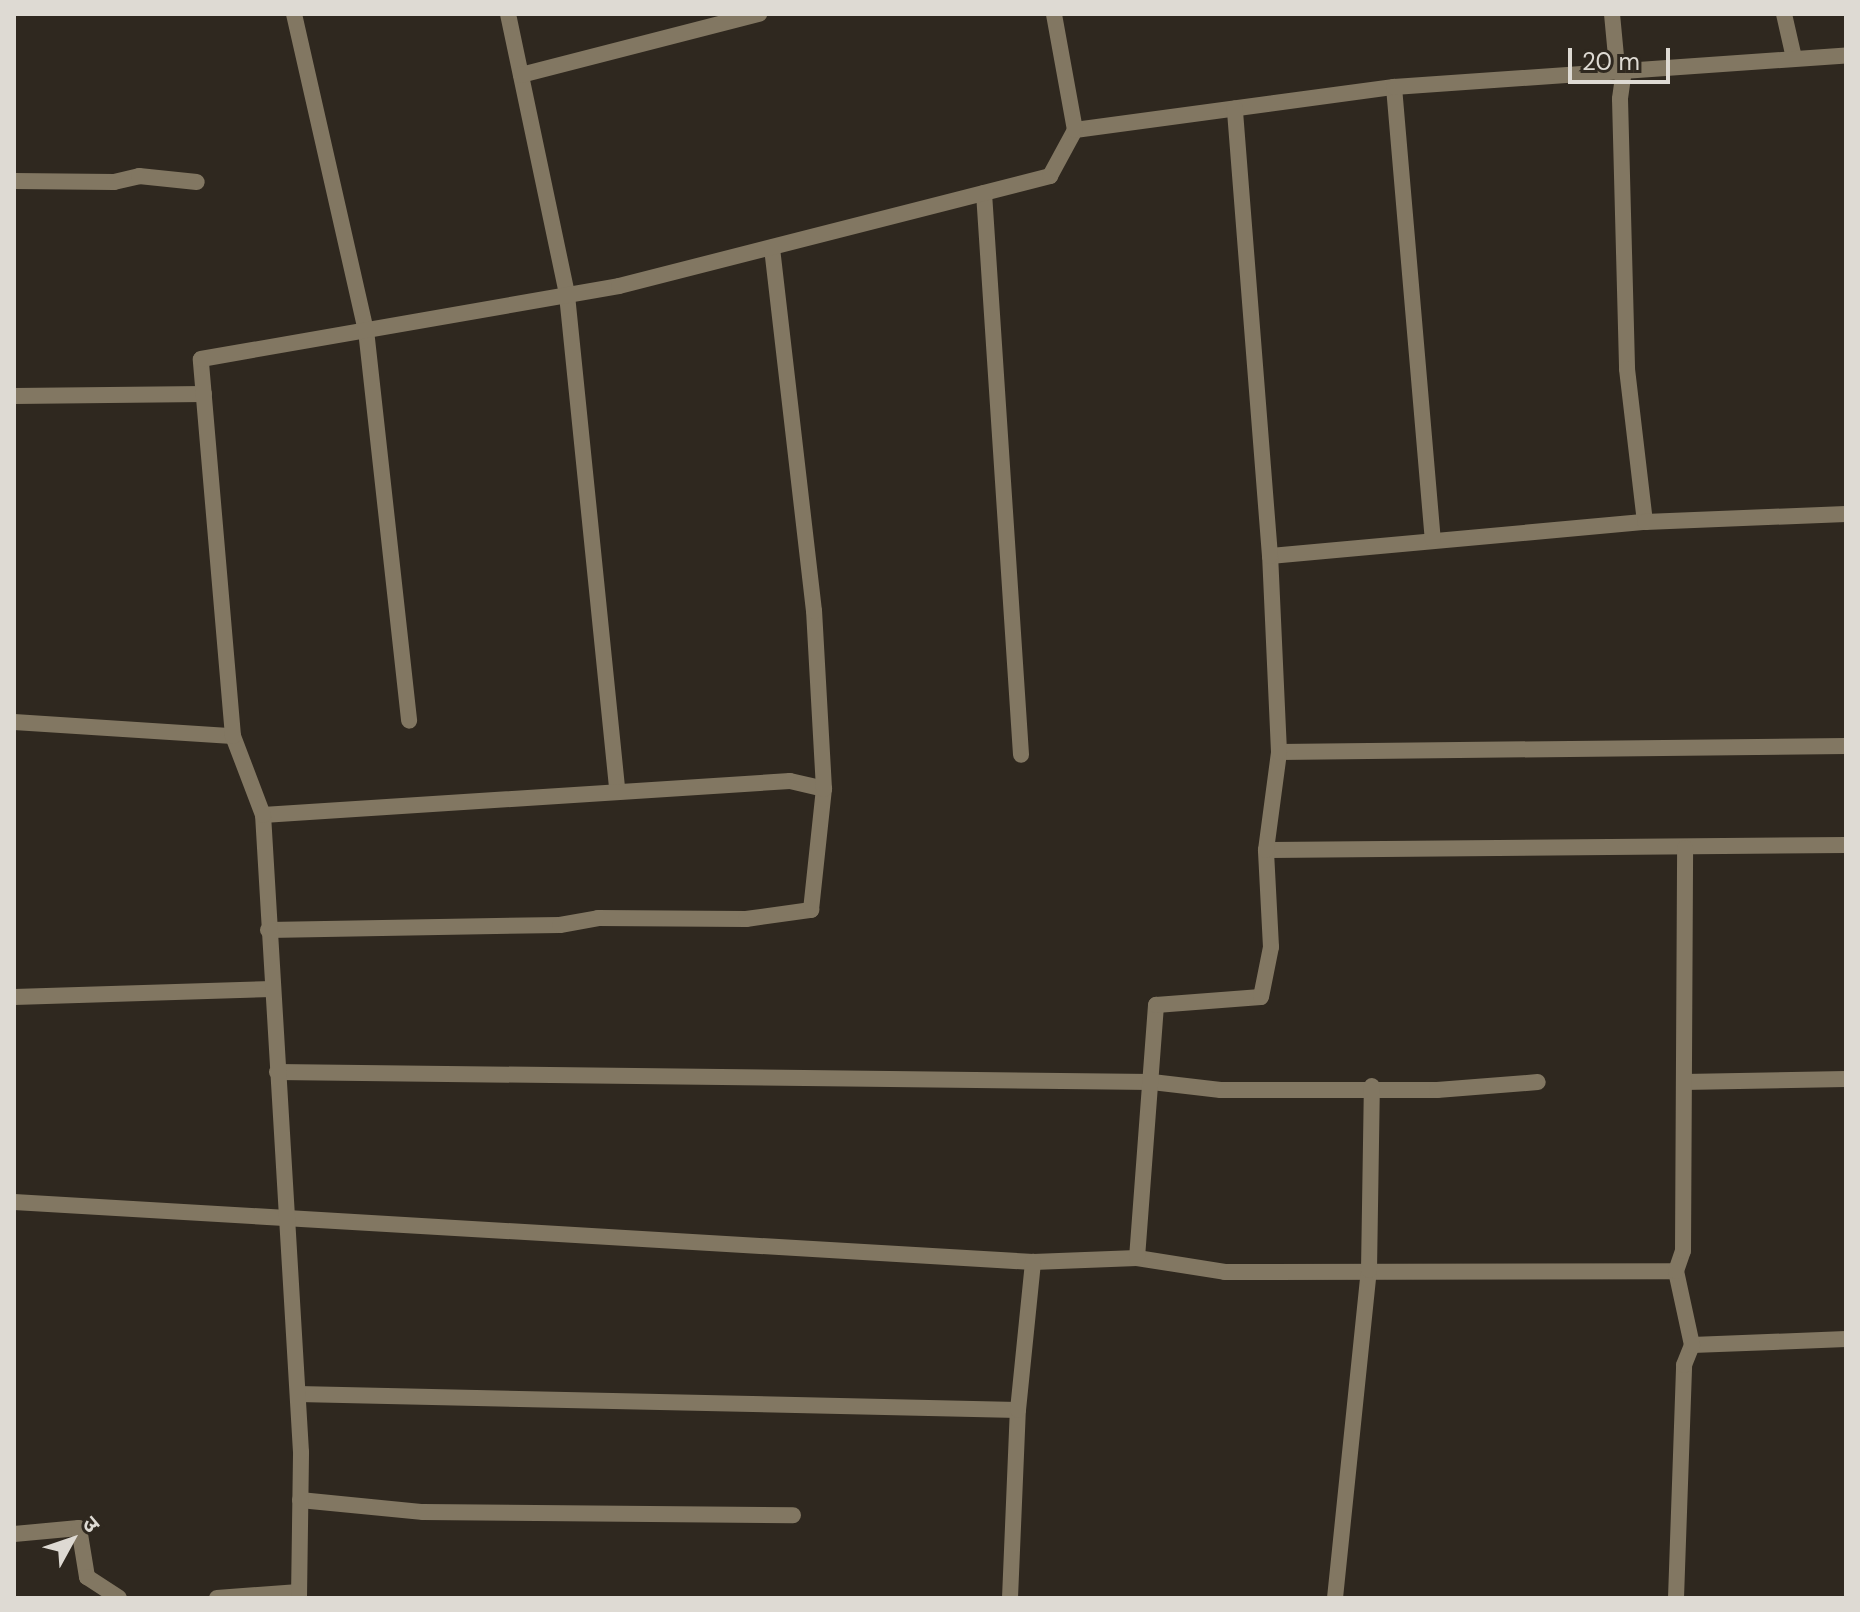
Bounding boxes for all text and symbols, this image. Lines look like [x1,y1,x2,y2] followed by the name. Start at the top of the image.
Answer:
[1572,32,1674,82] scale bar
[1582,46,1640,77] text: 20 m
[32,1500,112,1580] north arrow
[76,1510,106,1539] text: उ

